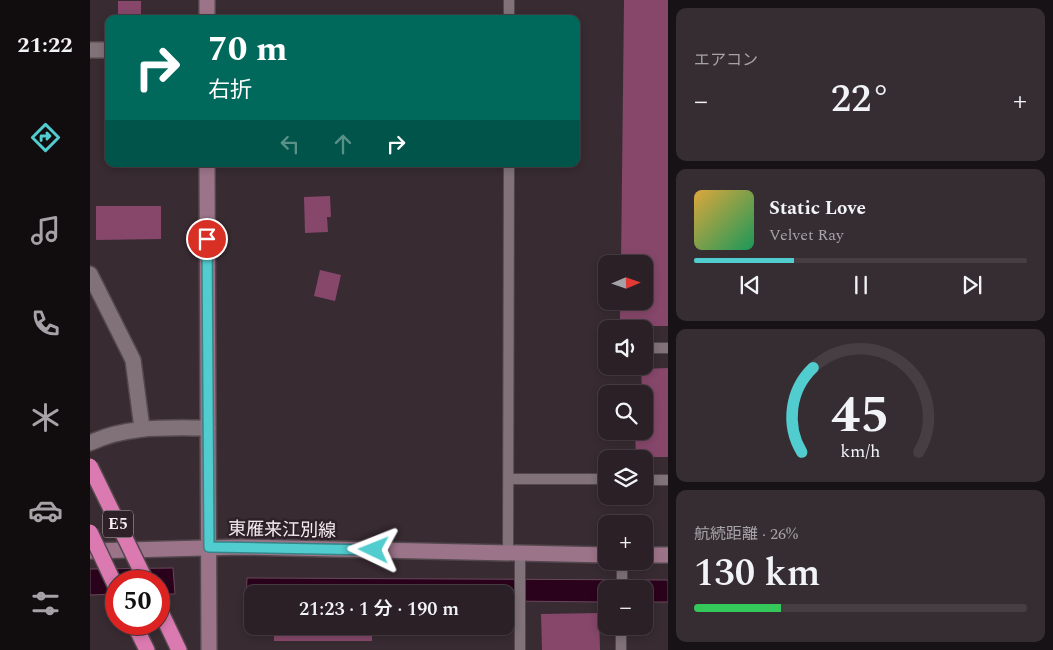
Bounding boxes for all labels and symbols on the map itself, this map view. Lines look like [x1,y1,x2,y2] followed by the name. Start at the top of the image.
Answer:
[186,218,228,260] pin
[598,255,652,310] north arrow
[103,510,133,538] road number: E5
[228,516,336,544] street label: 東雁来江別線
[347,523,399,575] position arrow
[105,570,170,635] speed limit sign: 50

